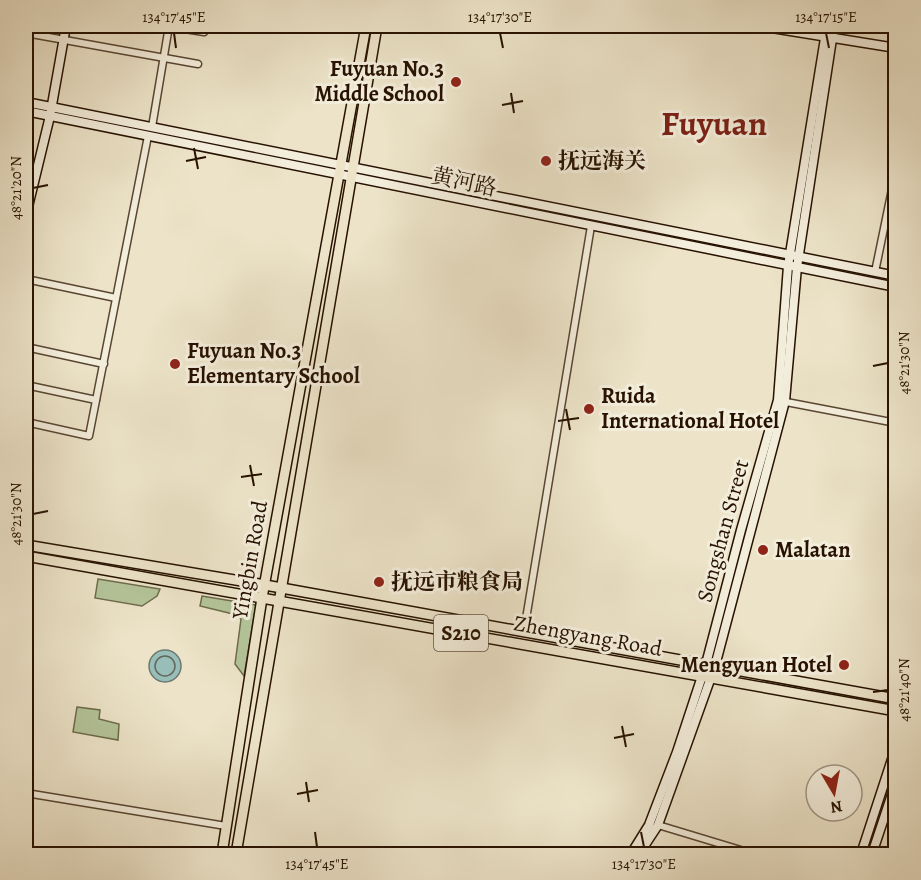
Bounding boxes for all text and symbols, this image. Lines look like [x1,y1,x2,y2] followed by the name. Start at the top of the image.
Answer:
[142,7,206,27] text: 134°17'45"E
[468,7,532,27] text: 134°17'30"E
[795,7,857,27] text: 134°17'15"E
[314,54,444,109] place label: Fuyuan No.3 Middle School
[449,75,463,89] marker: Fuyuan No.3 Middle School
[661,100,767,147] district label: Fuyuan
[558,146,646,176] place label: 抚远海关
[539,154,553,168] marker: 抚远海关
[6,156,26,220] text: 48°21'20"N
[429,160,499,204] street label: 黄河路
[894,331,914,395] text: 48°21'30"N
[187,336,360,391] place label: Fuyuan No.3 Elementary School
[168,357,182,371] marker: Fuyuan No.3 Elementary School
[601,381,779,436] place label: Ruida International Hotel
[582,402,596,416] marker: Ruida International Hotel
[690,456,756,606] street label: Songshan Street
[6,482,26,546] text: 48°21'30"N
[225,498,275,623] street label: Yingbin Road
[775,535,851,565] place label: Malatan
[756,543,770,557] marker: Malatan
[391,567,523,597] place label: 抚远市粮食局
[372,575,386,589] marker: 抚远市粮食局
[511,608,665,664] street label: Zhengyang Road
[434,615,488,651] road number: S210
[681,650,832,680] place label: Mengyuan Hotel
[837,658,851,672] marker: Mengyuan Hotel
[894,658,914,722] text: 48°21'40"N
[804,763,864,823] north arrow
[828,795,844,819] text: N
[285,854,349,874] text: 134°17'45"E
[612,854,676,874] text: 134°17'30"E

